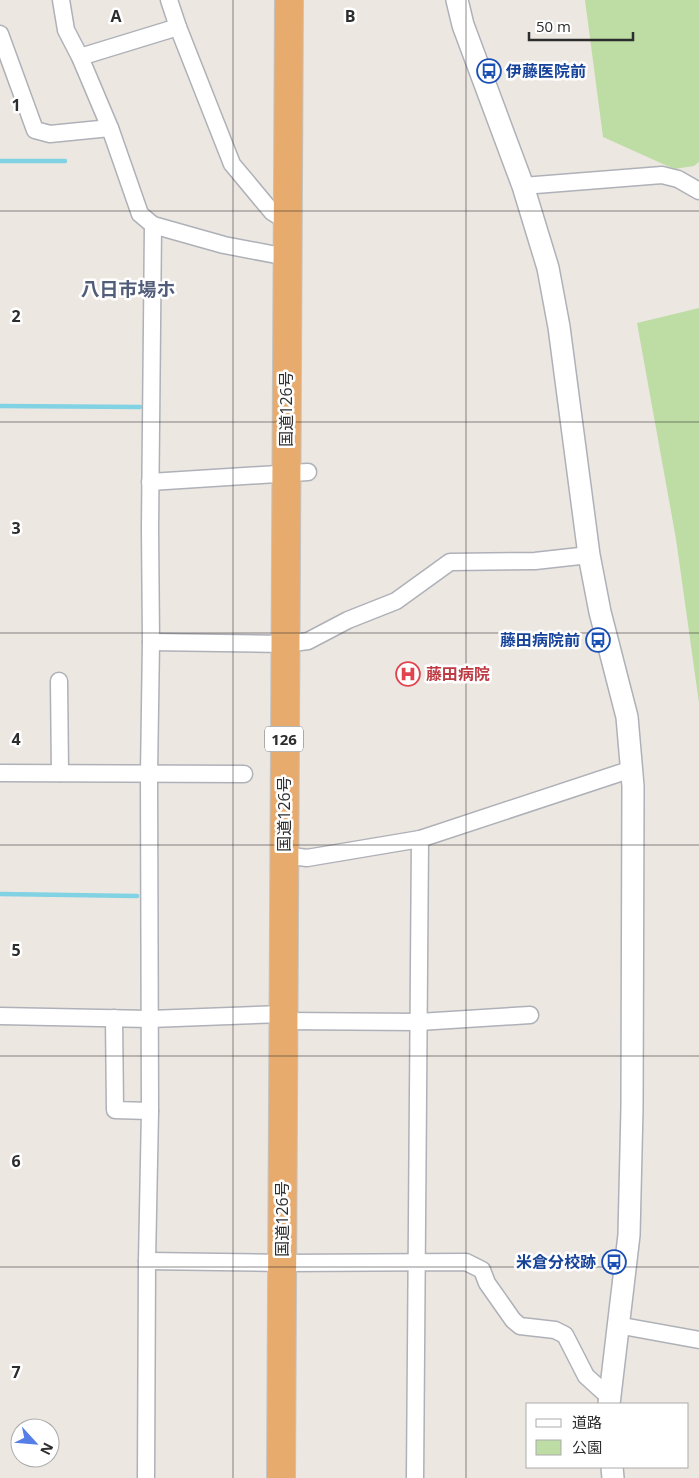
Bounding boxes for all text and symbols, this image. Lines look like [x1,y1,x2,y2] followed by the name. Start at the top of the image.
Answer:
[110,5,122,27] text: A
[345,5,355,27] text: B
[529,10,633,42] scale bar
[536,16,571,36] text: 50 m
[476,58,502,84] bus stop icon: 伊藤医院前
[505,60,586,82] place label: 伊藤医院前
[11,94,21,116] text: 1
[80,276,176,302] district label: 八日市場ホ
[11,305,21,327] text: 2
[275,371,297,447] street label: 国道126号
[11,517,21,539] text: 3
[585,627,611,653] bus stop icon: 藤田病院前
[500,629,580,651] place label: 藤田病院前
[395,661,421,687] hospital icon: 藤田病院
[426,663,490,685] place label: 藤田病院
[265,726,303,752] road number: 126
[11,728,21,750] text: 4
[273,776,295,852] street label: 国道126号
[11,939,21,961] text: 5
[11,1150,21,1172] text: 6
[271,1181,293,1257] street label: 国道126号
[601,1249,627,1275] bus stop icon: 米倉分校跡
[516,1251,596,1273] place label: 米倉分校跡
[11,1361,21,1383] text: 7
[526,1403,689,1468] legend
[572,1412,602,1432] text: 道路
[10,1418,60,1468] north arrow
[572,1437,602,1457] text: 公園
[36,1440,58,1458] text: N

